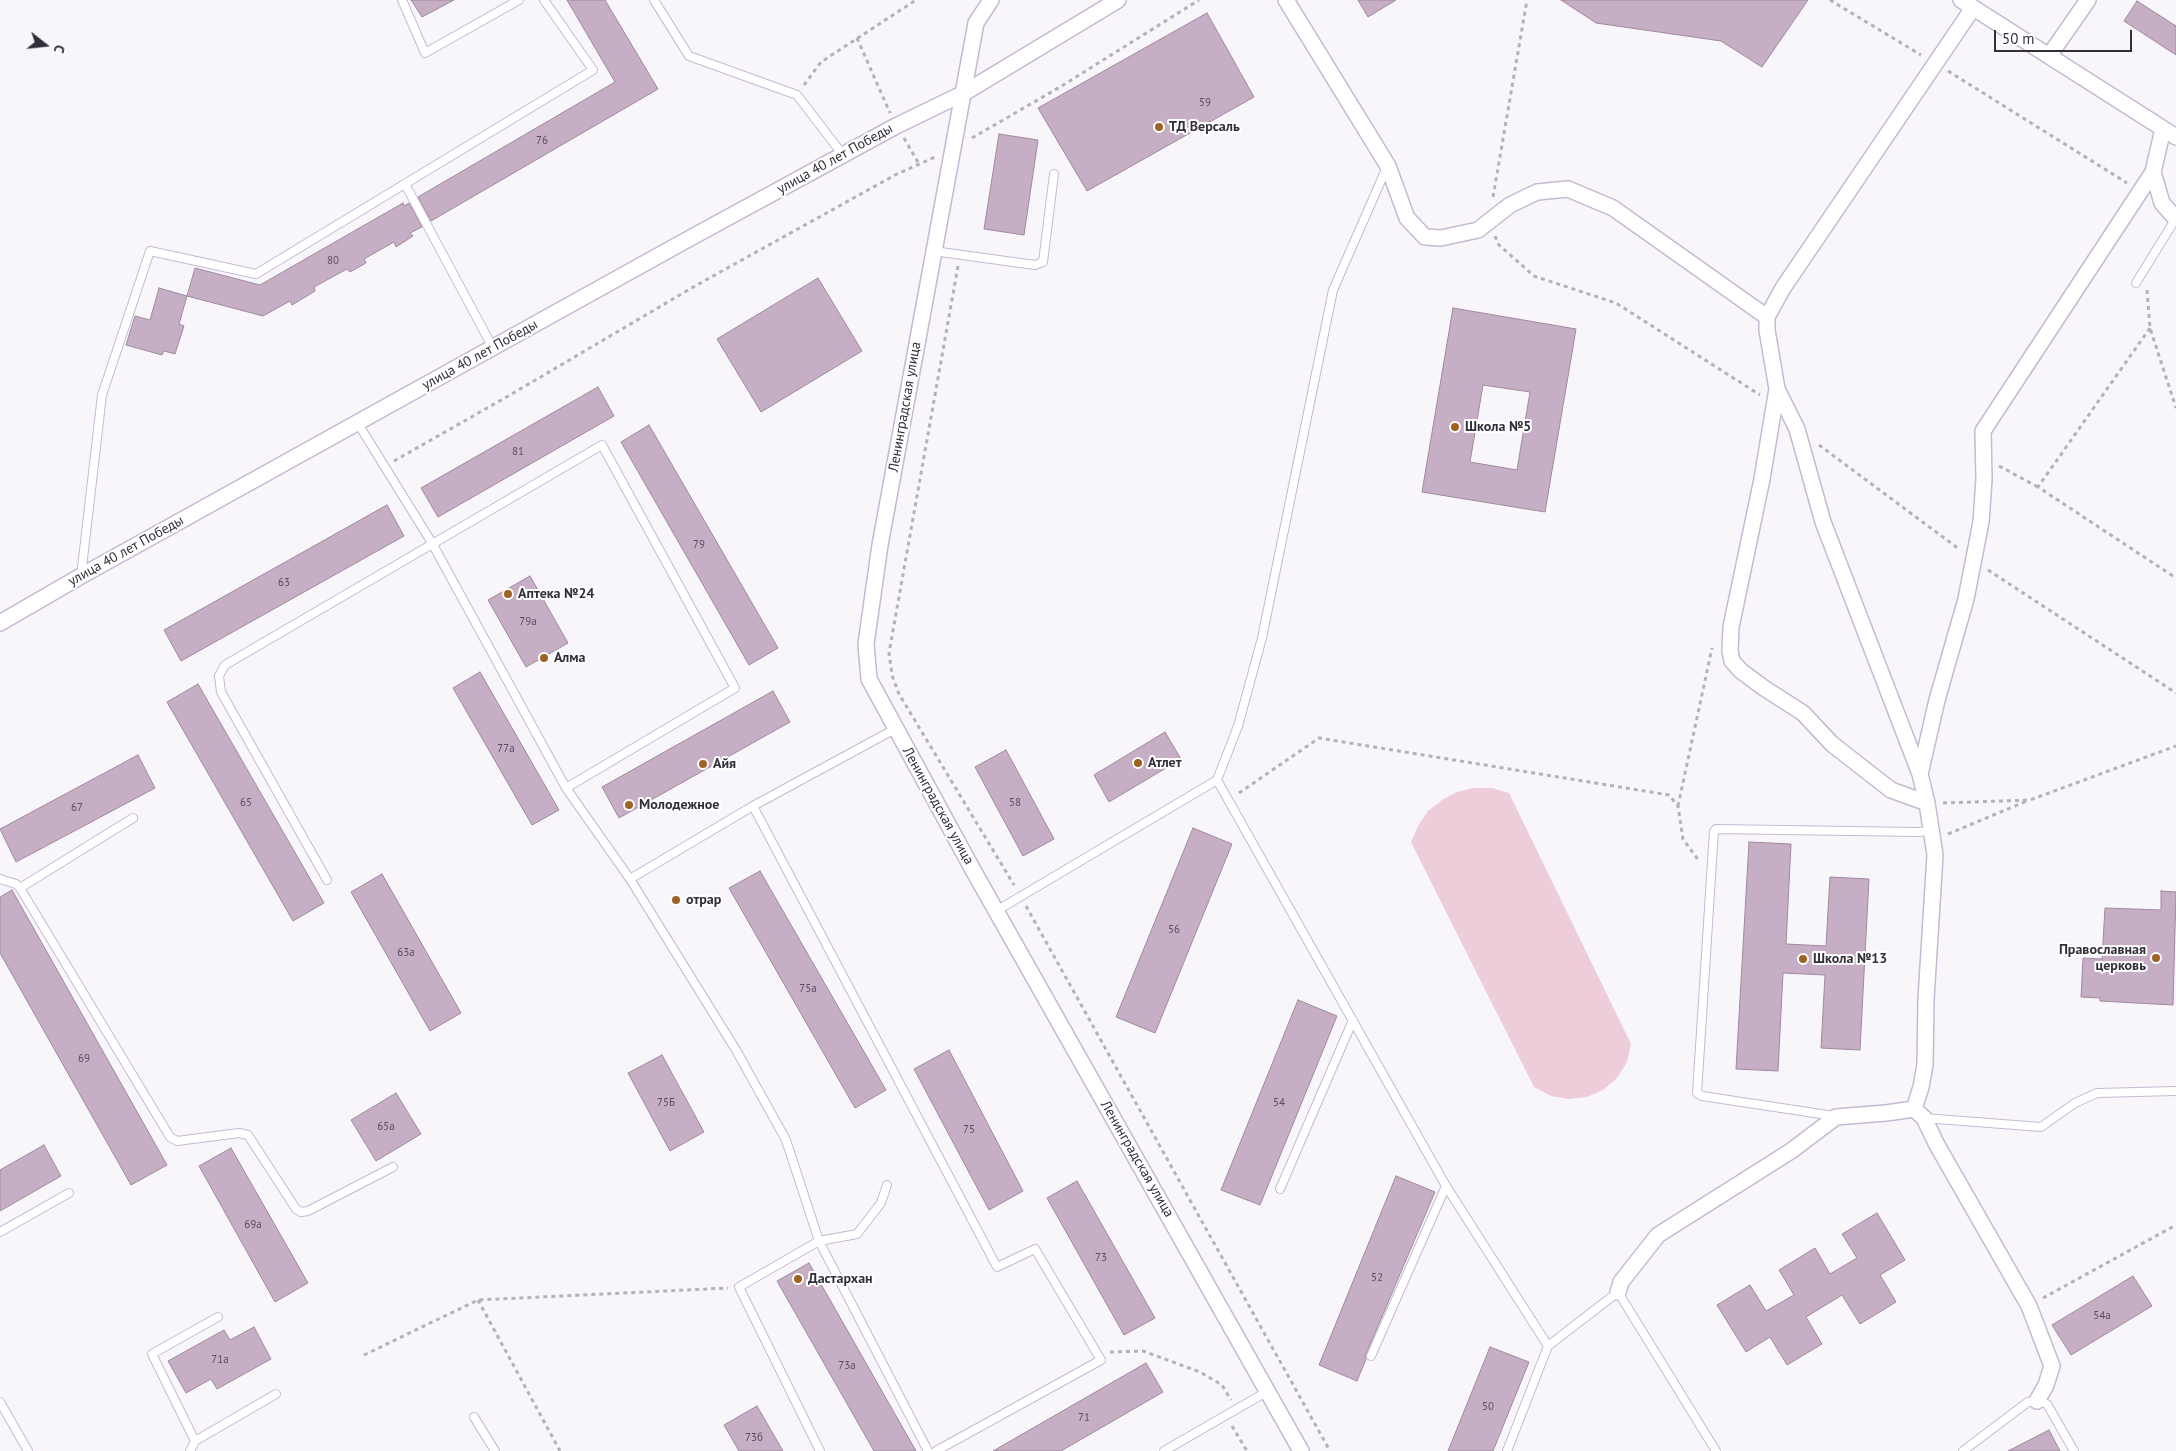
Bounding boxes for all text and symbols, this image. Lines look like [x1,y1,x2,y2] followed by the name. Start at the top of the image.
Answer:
[20,20,70,70] north arrow
[1996,20,2134,52] scale bar
[2002,29,2035,48] text: 50 m
[50,43,69,55] text: С
[1199,96,1211,110] house number: 59
[1169,119,1240,135] place label: ТД Версаль
[774,120,896,198] street label: улица 40 лет Победы
[1153,121,1165,133] marker: ТД Версаль
[536,134,548,148] house number: 76
[327,254,339,268] house number: 80
[419,316,541,394] street label: улица 40 лет Победы
[885,341,925,473] street label: Ленинградская улица
[1465,419,1531,435] place label: Школа №5
[1449,421,1461,433] marker: Школа №5
[512,445,524,459] house number: 81
[65,512,187,590] street label: улица 40 лет Победы
[693,538,705,552] house number: 79
[278,576,290,590] house number: 63
[518,586,594,602] place label: Аптека №24
[502,588,514,600] marker: Аптека №24
[519,615,537,629] house number: 79а
[554,650,586,666] place label: Алма
[538,652,550,664] marker: Алма
[497,742,515,756] house number: 77а
[899,744,977,868] street label: Ленинградская улица
[1148,755,1182,771] place label: Атлет
[713,756,736,772] place label: Айя
[1132,757,1144,769] marker: Атлет
[697,758,709,770] marker: Айя
[240,796,252,810] house number: 65
[1009,796,1021,810] house number: 58
[639,797,719,813] place label: Молодежное
[623,799,635,811] marker: Молодежное
[71,801,83,815] house number: 67
[686,892,721,908] place label: отрар
[670,894,682,906] marker: отрар
[1168,923,1180,937] house number: 56
[2059,942,2146,974] place label: Православная церковь
[397,946,415,960] house number: 63а
[1813,951,1887,967] place label: Школа №13
[2150,952,2162,964] marker: Православная церковь
[1797,953,1809,965] marker: Школа №13
[799,982,817,996] house number: 75а
[78,1052,90,1066] house number: 69
[657,1096,675,1110] house number: 75Б
[1273,1096,1285,1110] house number: 54
[1097,1098,1177,1220] street label: Ленинградская улица
[377,1120,395,1134] house number: 65а
[963,1123,975,1137] house number: 75
[244,1218,262,1232] house number: 69а
[1095,1251,1107,1265] house number: 73
[808,1271,873,1287] place label: Дастархан
[1371,1271,1383,1285] house number: 52
[792,1273,804,1285] marker: Дастархан
[2093,1309,2111,1323] house number: 54а
[211,1353,229,1367] house number: 71а
[838,1359,856,1373] house number: 73а
[1482,1400,1494,1414] house number: 50
[1078,1411,1090,1425] house number: 71
[745,1431,763,1445] house number: 73б

